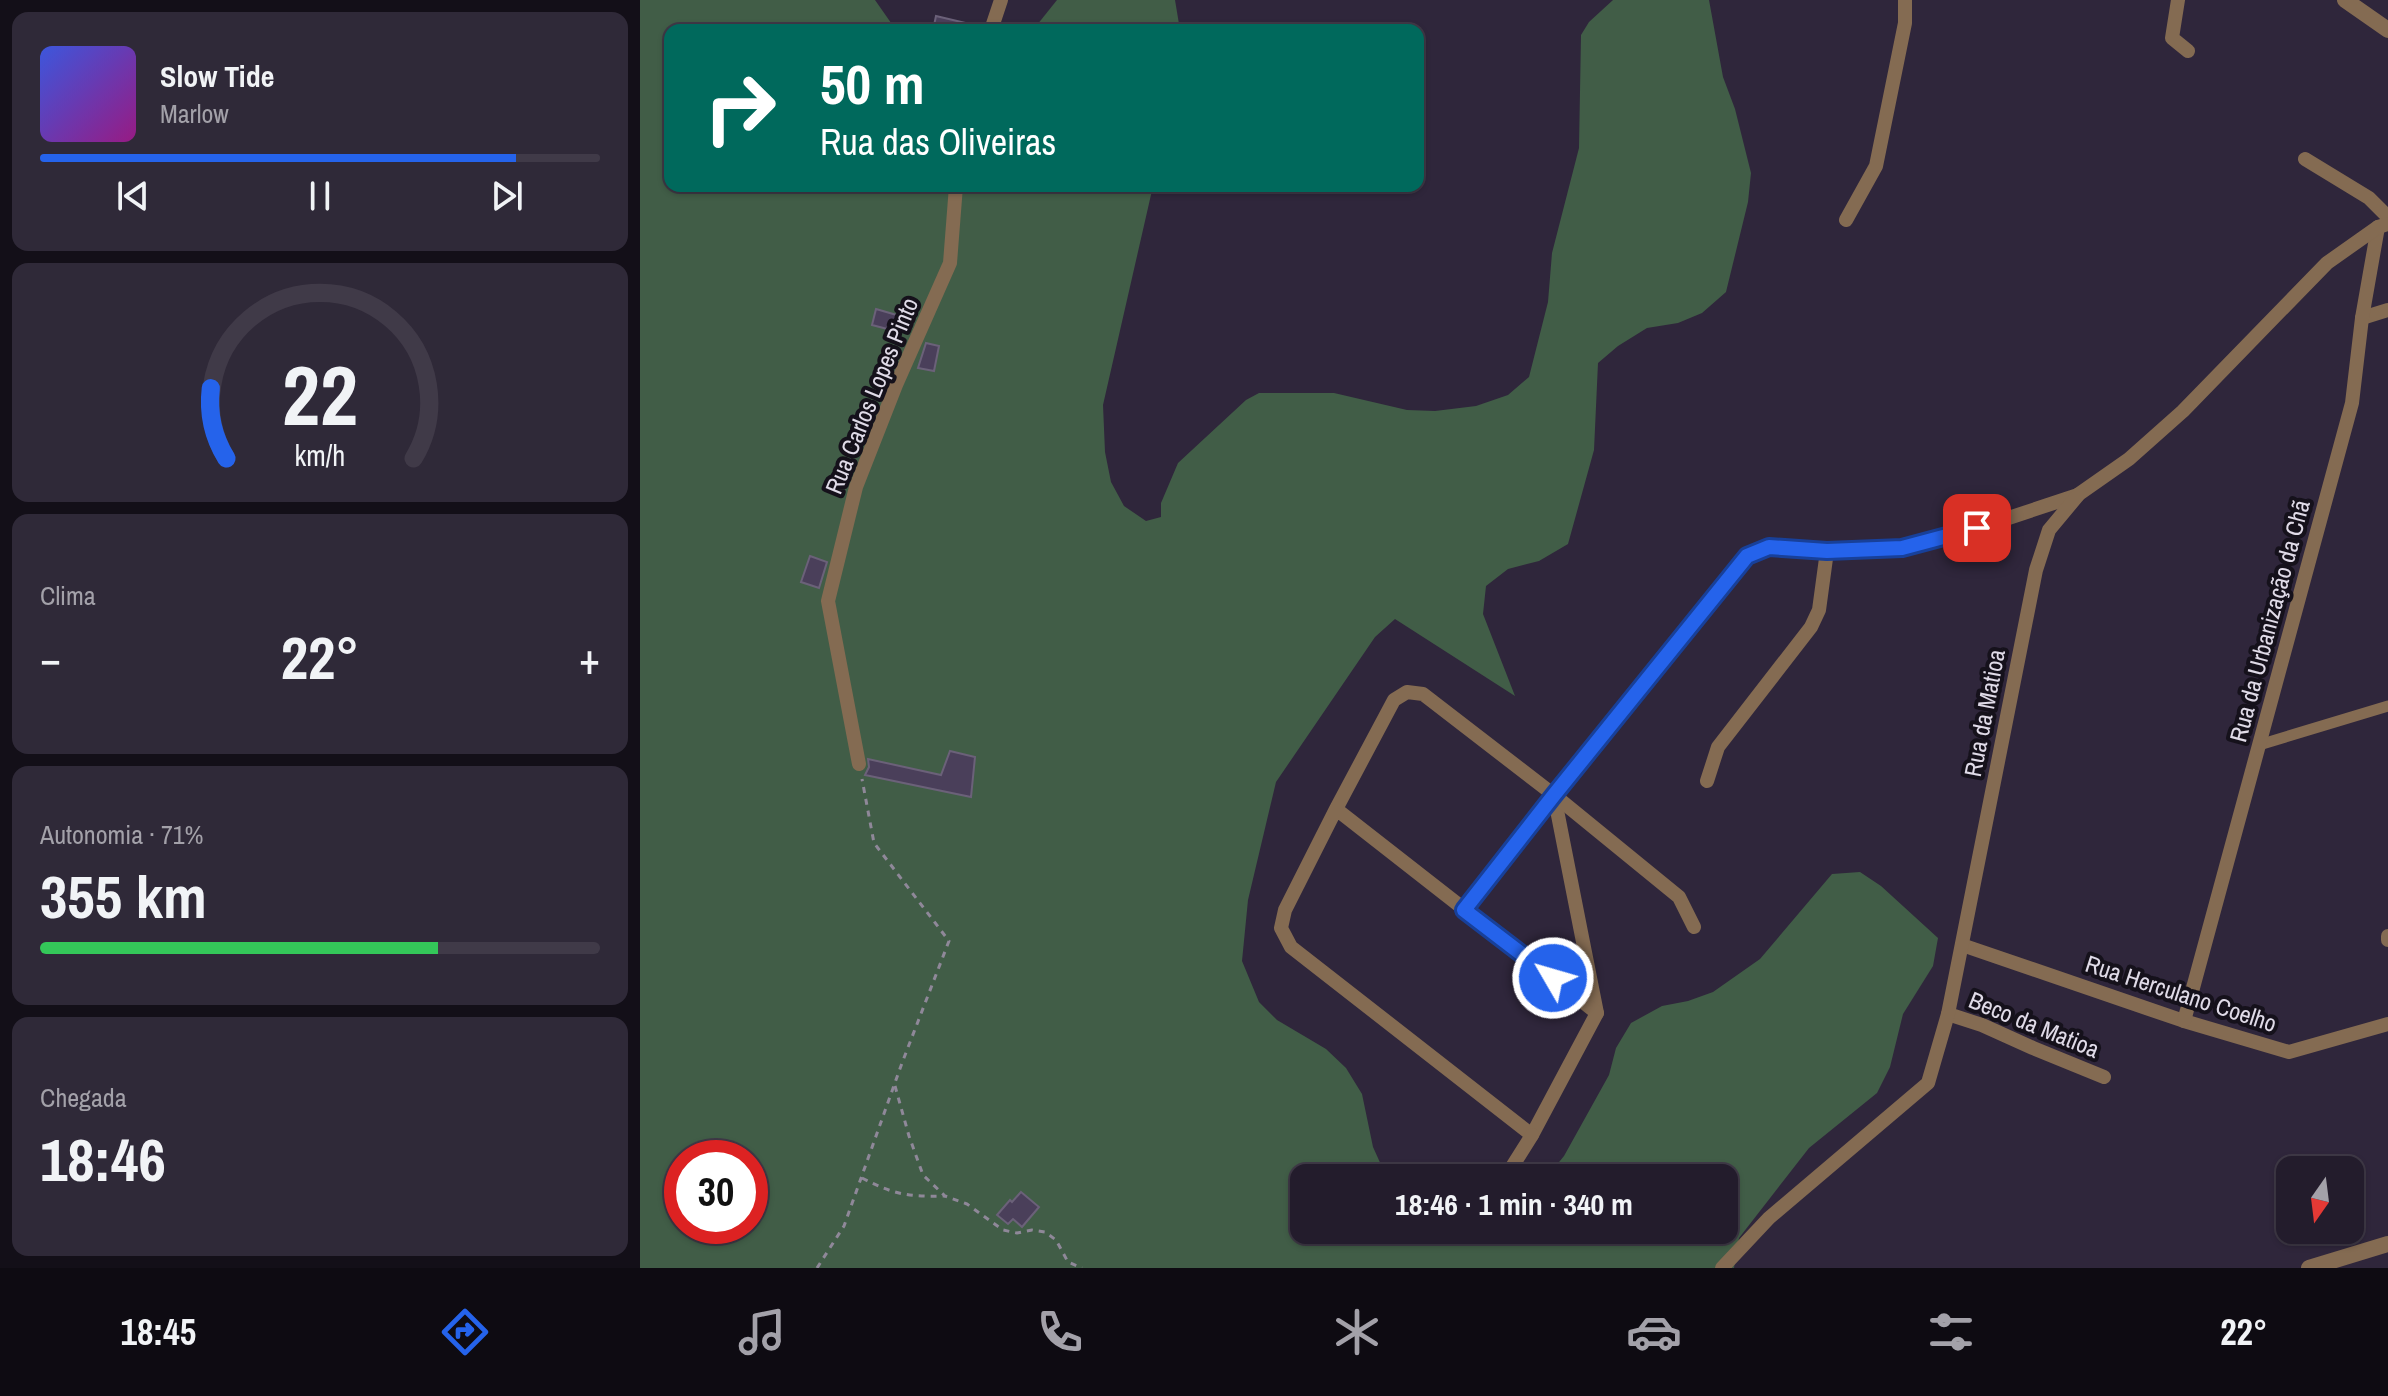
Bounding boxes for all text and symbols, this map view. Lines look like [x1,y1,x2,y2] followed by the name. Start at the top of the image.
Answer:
[820,46,925,121] text: 50 m
[160,56,274,96] text: Slow Tide
[688,56,792,160] icon: right
[160,96,229,131] text: Marlow
[820,118,1056,166] text: Rua das Oliveiras
[111,174,155,218] icon: previous
[298,174,342,218] icon: pause
[485,174,529,218] icon: next
[817,293,925,498] street label: Rua Carlos Lopes Pinto
[282,338,358,450] text: 22
[295,436,345,475] text: km/h
[1943,494,2011,562] pin
[2221,496,2317,745] street label: Rua da Urbanização da Chã
[1955,506,1999,550] icon: arrive
[40,578,96,613] text: Clima
[281,617,359,698] text: 22°
[40,628,61,688] text: −
[579,628,600,688] text: +
[1956,646,2012,779] street label: Rua da Matioa
[40,817,204,852] text: Autonomia · 71%
[40,856,207,937] text: 355 km
[1511,936,1595,1020] position arrow
[2082,947,2281,1039] street label: Rua Herculano Coelho
[1964,983,2104,1065] street label: Beco da Matioa
[40,1080,127,1115] text: Chegada
[40,1119,166,1200] text: 18:46
[664,1140,768,1244] speed limit sign: 30
[2276,1156,2364,1244] north arrow
[2276,1156,2364,1244] map controls
[1395,1184,1633,1224] text: 18:46 · 1 min · 340 m
[437,1304,493,1360] icon: directions
[734,1304,790,1360] icon: music
[1032,1304,1088,1360] icon: phone
[1329,1304,1385,1360] icon: climate
[1626,1304,1682,1360] icon: car
[1923,1304,1979,1360] icon: filters
[121,1308,196,1356] text: 18:45
[2220,1308,2267,1356] text: 22°

